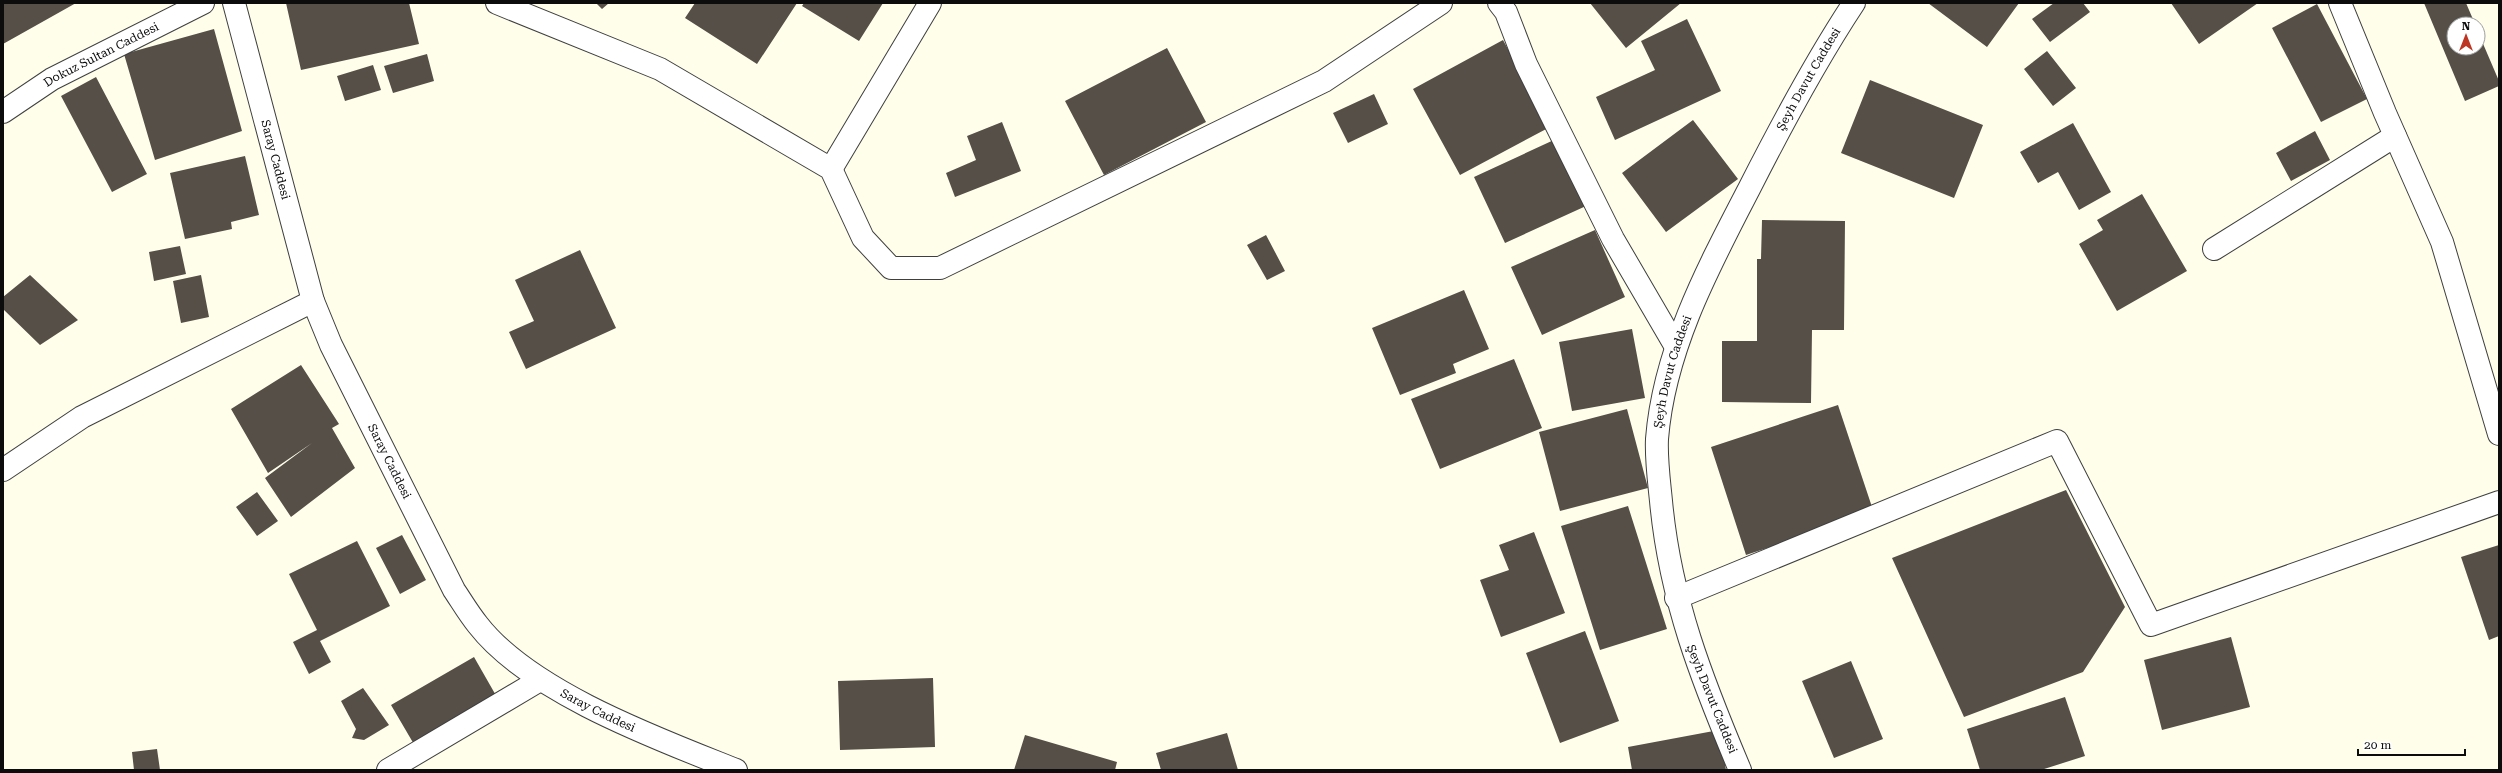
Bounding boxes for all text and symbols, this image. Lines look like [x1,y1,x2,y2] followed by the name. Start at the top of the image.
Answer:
[2446,16,2486,56] north arrow
[41,19,161,90] street label: Dokuz Sultan Caddesi
[2462,20,2471,33] text: N
[1774,25,1843,133] street label: Şeyh Davut Caddesi
[258,118,293,201] street label: Saray Caddesi
[1651,313,1694,429] street label: Şeyh Davut Caddesi
[365,422,414,501] street label: Saray Caddesi
[1684,643,1740,756] street label: Şeyh Davut Caddesi
[558,686,638,735] street label: Saray Caddesi
[2358,731,2465,757] scale bar
[2364,738,2391,752] text: 20 m

